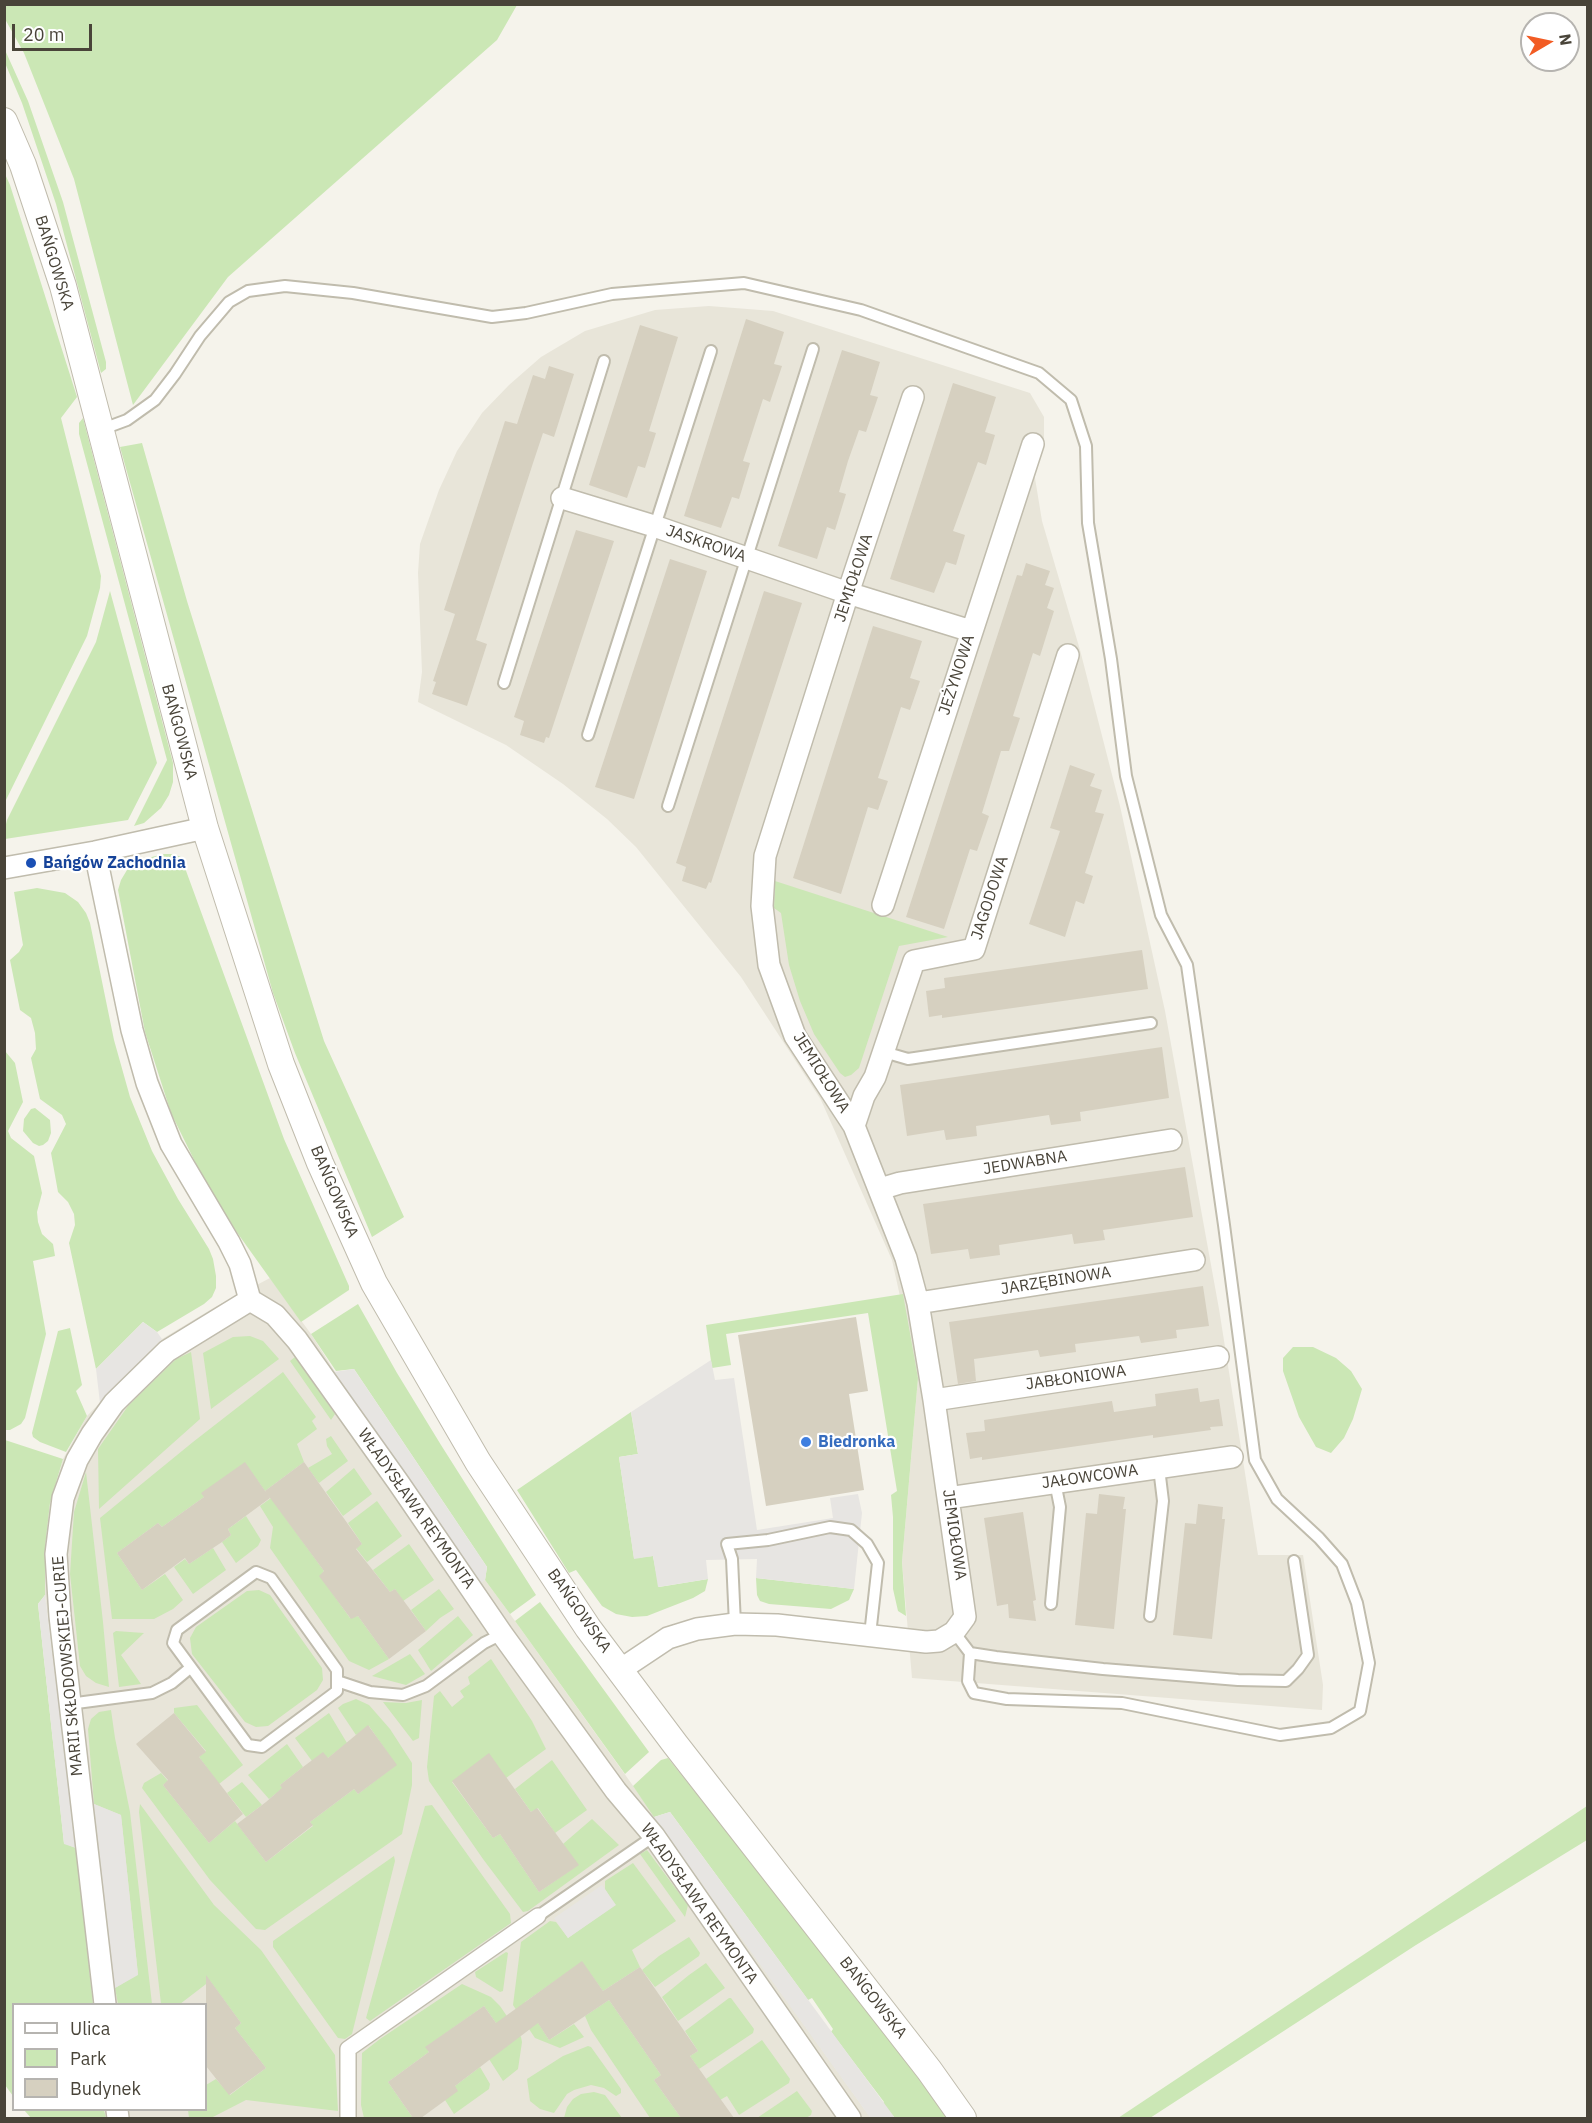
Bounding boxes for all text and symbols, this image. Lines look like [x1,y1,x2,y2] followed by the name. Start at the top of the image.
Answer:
[15,12,94,50] scale bar
[1520,12,1580,72] north arrow
[23,23,65,46] text: 20 m
[1555,32,1577,47] text: N
[30,213,78,313] street label: BAŃGOWSKA
[663,521,749,567] street label: JASKROWA
[831,531,877,625] street label: JEMIOŁOWA
[935,632,979,718] street label: JEŻYNOWA
[157,682,201,782] street label: BAŃGOWSKA
[43,853,186,873] place label: Bańgów Zachodnia
[967,854,1013,942] street label: JAGODOWA
[24,856,38,870] marker: Bańgów Zachodnia
[789,1029,853,1117] street label: JEMIOŁOWA
[306,1143,362,1241] street label: BAŃGOWSKA
[982,1147,1068,1179] street label: JEDWABNA
[1000,1263,1112,1299] street label: JARZĘBINOWA
[1025,1361,1127,1395] street label: JABŁONIOWA
[353,1425,479,1593] street label: WŁADYSŁAWA REYMONTA
[818,1432,895,1452] place label: Biedronka
[799,1435,813,1449] marker: Biedronka
[1041,1461,1139,1493] street label: JAŁOWCOWA
[938,1488,970,1582] street label: JEMIOŁOWA
[49,1555,87,1777] street label: MARII SKŁODOWSKIEJ-CURIE
[543,1565,615,1657] street label: BAŃGOWSKA
[636,1820,762,1988] street label: WŁADYSŁAWA REYMONTA
[835,1953,911,2043] street label: BAŃGOWSKA
[12,2003,207,2111] legend
[70,2017,110,2040] text: Ulica
[70,2047,106,2070] text: Park
[70,2077,141,2100] text: Budynek

